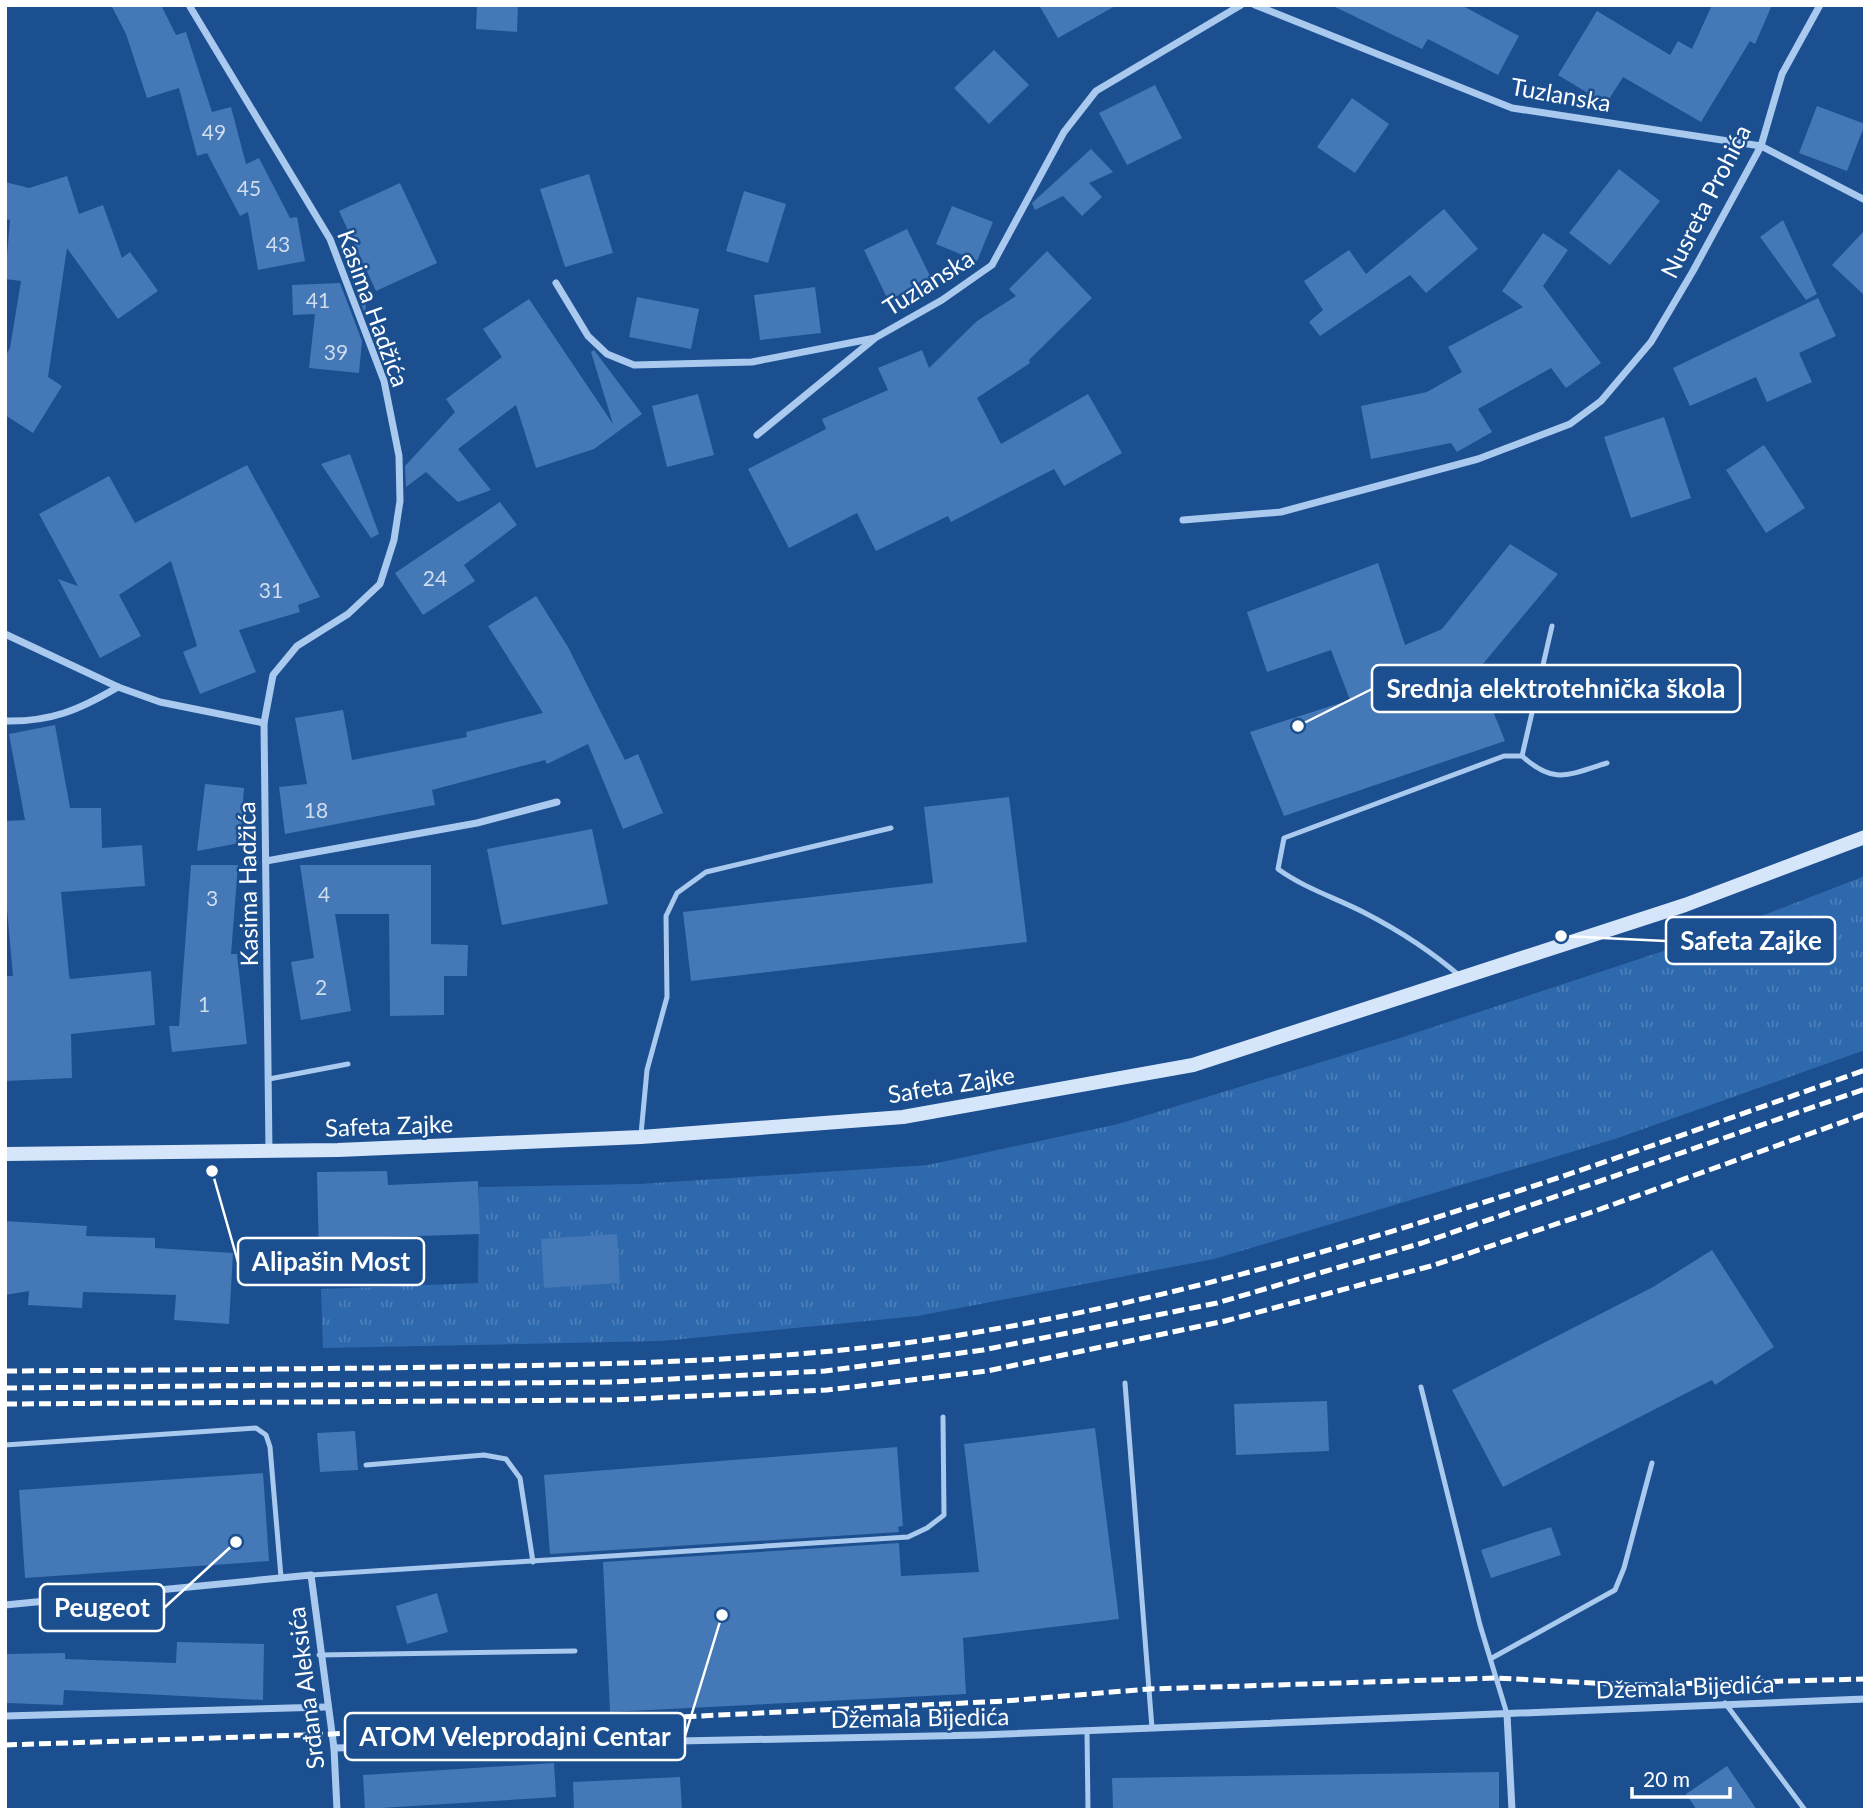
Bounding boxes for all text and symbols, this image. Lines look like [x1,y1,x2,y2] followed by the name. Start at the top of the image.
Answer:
[1509,71,1613,117] street label: Tuzlanska
[202,119,226,144] house number: 49
[1654,120,1756,282] street label: Nusreta Prohića
[237,175,261,200] house number: 45
[332,225,416,391] street label: Kasima Hadžića
[266,231,290,256] house number: 43
[877,243,979,321] street label: Tuzlanska
[306,287,330,312] house number: 41
[324,339,348,364] house number: 39
[423,565,447,590] house number: 24
[259,577,283,602] house number: 31
[1372,665,1740,712] callout: Srednja elektrotehnička škola
[1386,672,1726,704] text: Srednja elektrotehnička škola
[304,797,328,822] house number: 18
[231,801,263,967] street label: Kasima Hadžića
[318,881,330,906] house number: 4
[206,885,218,910] house number: 3
[1666,917,1835,964] callout: Safeta Zajke
[1680,924,1822,956] text: Safeta Zajke
[315,974,327,999] house number: 2
[198,991,210,1016] house number: 1
[885,1060,1017,1108] street label: Safeta Zajke
[324,1108,454,1142] street label: Safeta Zajke
[238,1238,424,1285] callout: Alipašin Most
[251,1245,410,1277] text: Alipašin Most
[40,1584,164,1631] callout: Peugeot
[54,1591,150,1623] text: Peugeot
[281,1605,329,1771] street label: Srđana Aleksića
[1595,1668,1775,1704] street label: Džemala Bijedića
[830,1701,1010,1733] street label: Džemala Bijedića
[345,1713,685,1760] callout: ATOM Veleprodajni Centar
[358,1720,671,1752] text: ATOM Veleprodajni Centar
[1632,1756,1730,1800] scale bar
[1643,1766,1690,1791] text: 20 m

